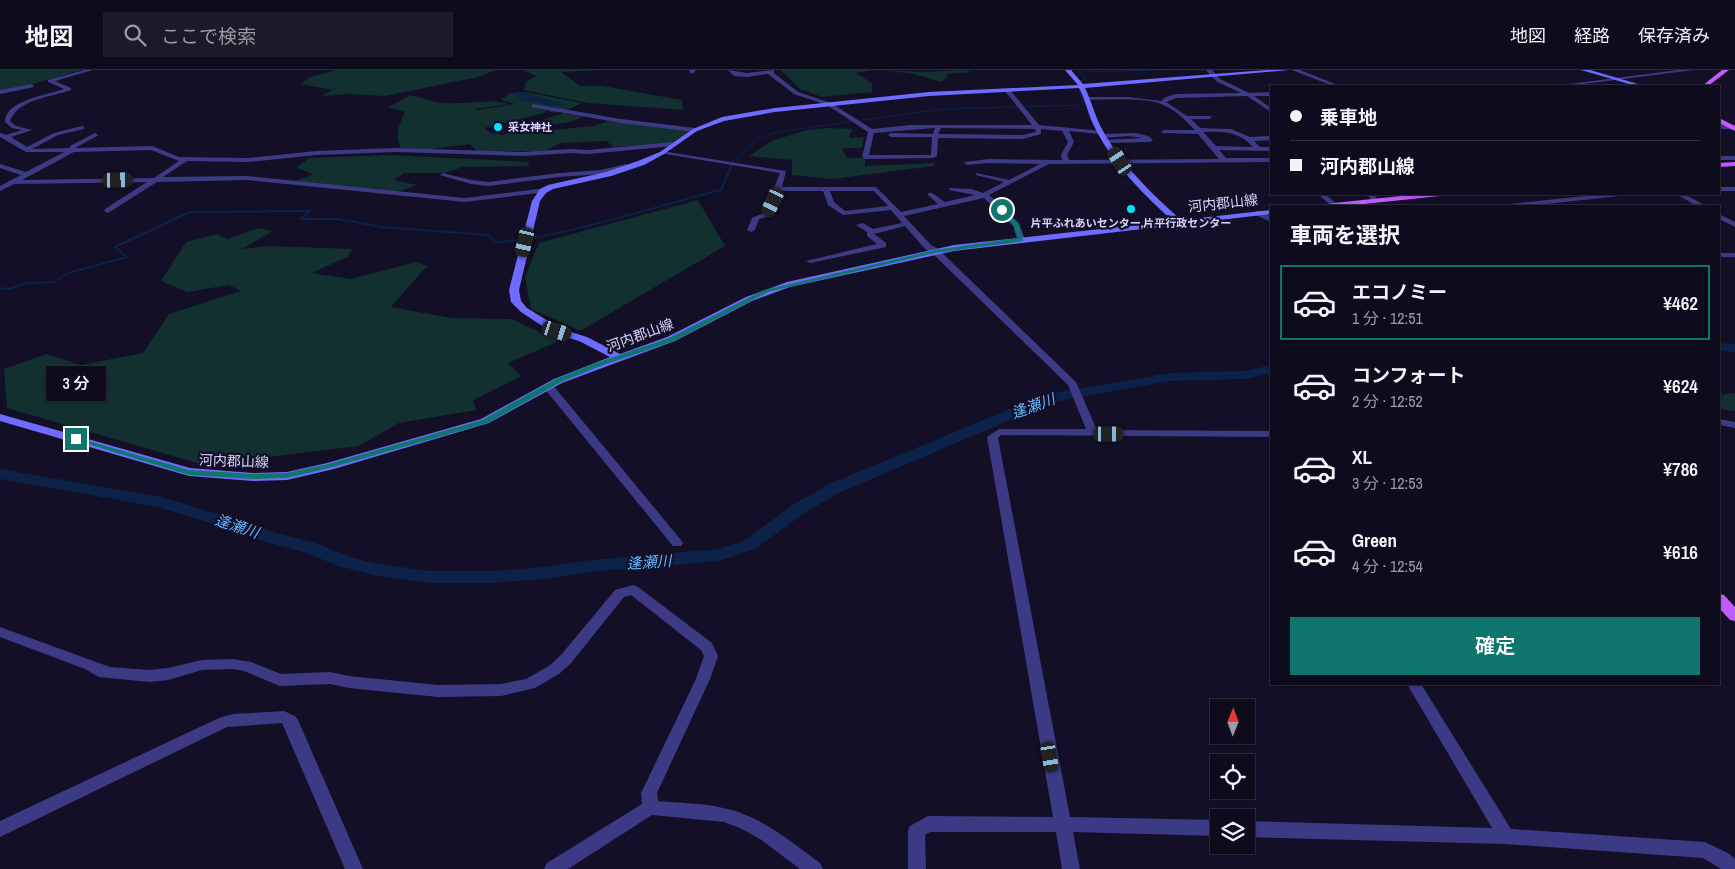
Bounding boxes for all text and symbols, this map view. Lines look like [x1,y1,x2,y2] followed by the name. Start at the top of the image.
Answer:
[103,12,453,57] search box
[25,20,73,52] text: 地図
[121,21,149,49] icon: search
[161,23,256,49] text: ここで検索
[1510,23,1546,48] text: 地図
[1574,23,1610,48] text: 経路
[1638,23,1710,48] text: 保存済み
[1320,104,1377,130] text: 乗車地
[508,120,552,134] place label: 采女神社
[492,121,504,133] marker: 采女神社
[1105,144,1134,178] car
[1320,153,1415,179] text: 河内郡山線
[102,172,133,188] car
[759,185,786,219] car
[1187,190,1259,216] street label: 河内郡山線
[991,199,1013,221] route start
[1125,203,1137,215] marker: 片平ふれあいセンター,片平行政センター
[1031,216,1231,230] place label: 片平ふれあいセンター,片平行政センター
[1290,220,1400,250] text: 車両を選択
[514,226,535,258] car
[1352,279,1447,305] text: エコノミー
[1292,280,1337,325] icon: car
[1663,290,1698,316] text: ¥462
[1352,307,1423,329] text: 1 分 · 12:51
[604,315,676,355] street label: 河内郡山線
[540,319,573,343] car
[1352,362,1465,388] text: コンフォート
[1292,363,1337,408] icon: car
[46,366,106,402] callout: 3 分
[63,372,89,394] text: 3 分
[1663,373,1698,399] text: ¥624
[1008,388,1060,424] water label: 逢瀬川
[1352,390,1423,412] text: 2 分 · 12:52
[1094,427,1124,442] car
[65,428,87,450] route end
[1352,444,1372,470] text: XL
[1292,446,1337,491] icon: car
[199,451,269,471] street label: 河内郡山線
[1663,456,1698,482] text: ¥786
[1352,472,1423,494] text: 3 分 · 12:53
[212,509,264,544] water label: 逢瀬川
[1352,527,1397,553] text: Green
[1292,529,1337,574] icon: car
[1663,539,1698,565] text: ¥616
[626,550,674,574] water label: 逢瀬川
[1352,555,1423,577] text: 4 分 · 12:54
[1290,617,1700,675] button: 確定
[1210,699,1255,744] north arrow
[1210,699,1255,854] map controls
[1040,741,1059,773] car
[1210,754,1255,799] button: locate
[1210,809,1255,854] button: layers

